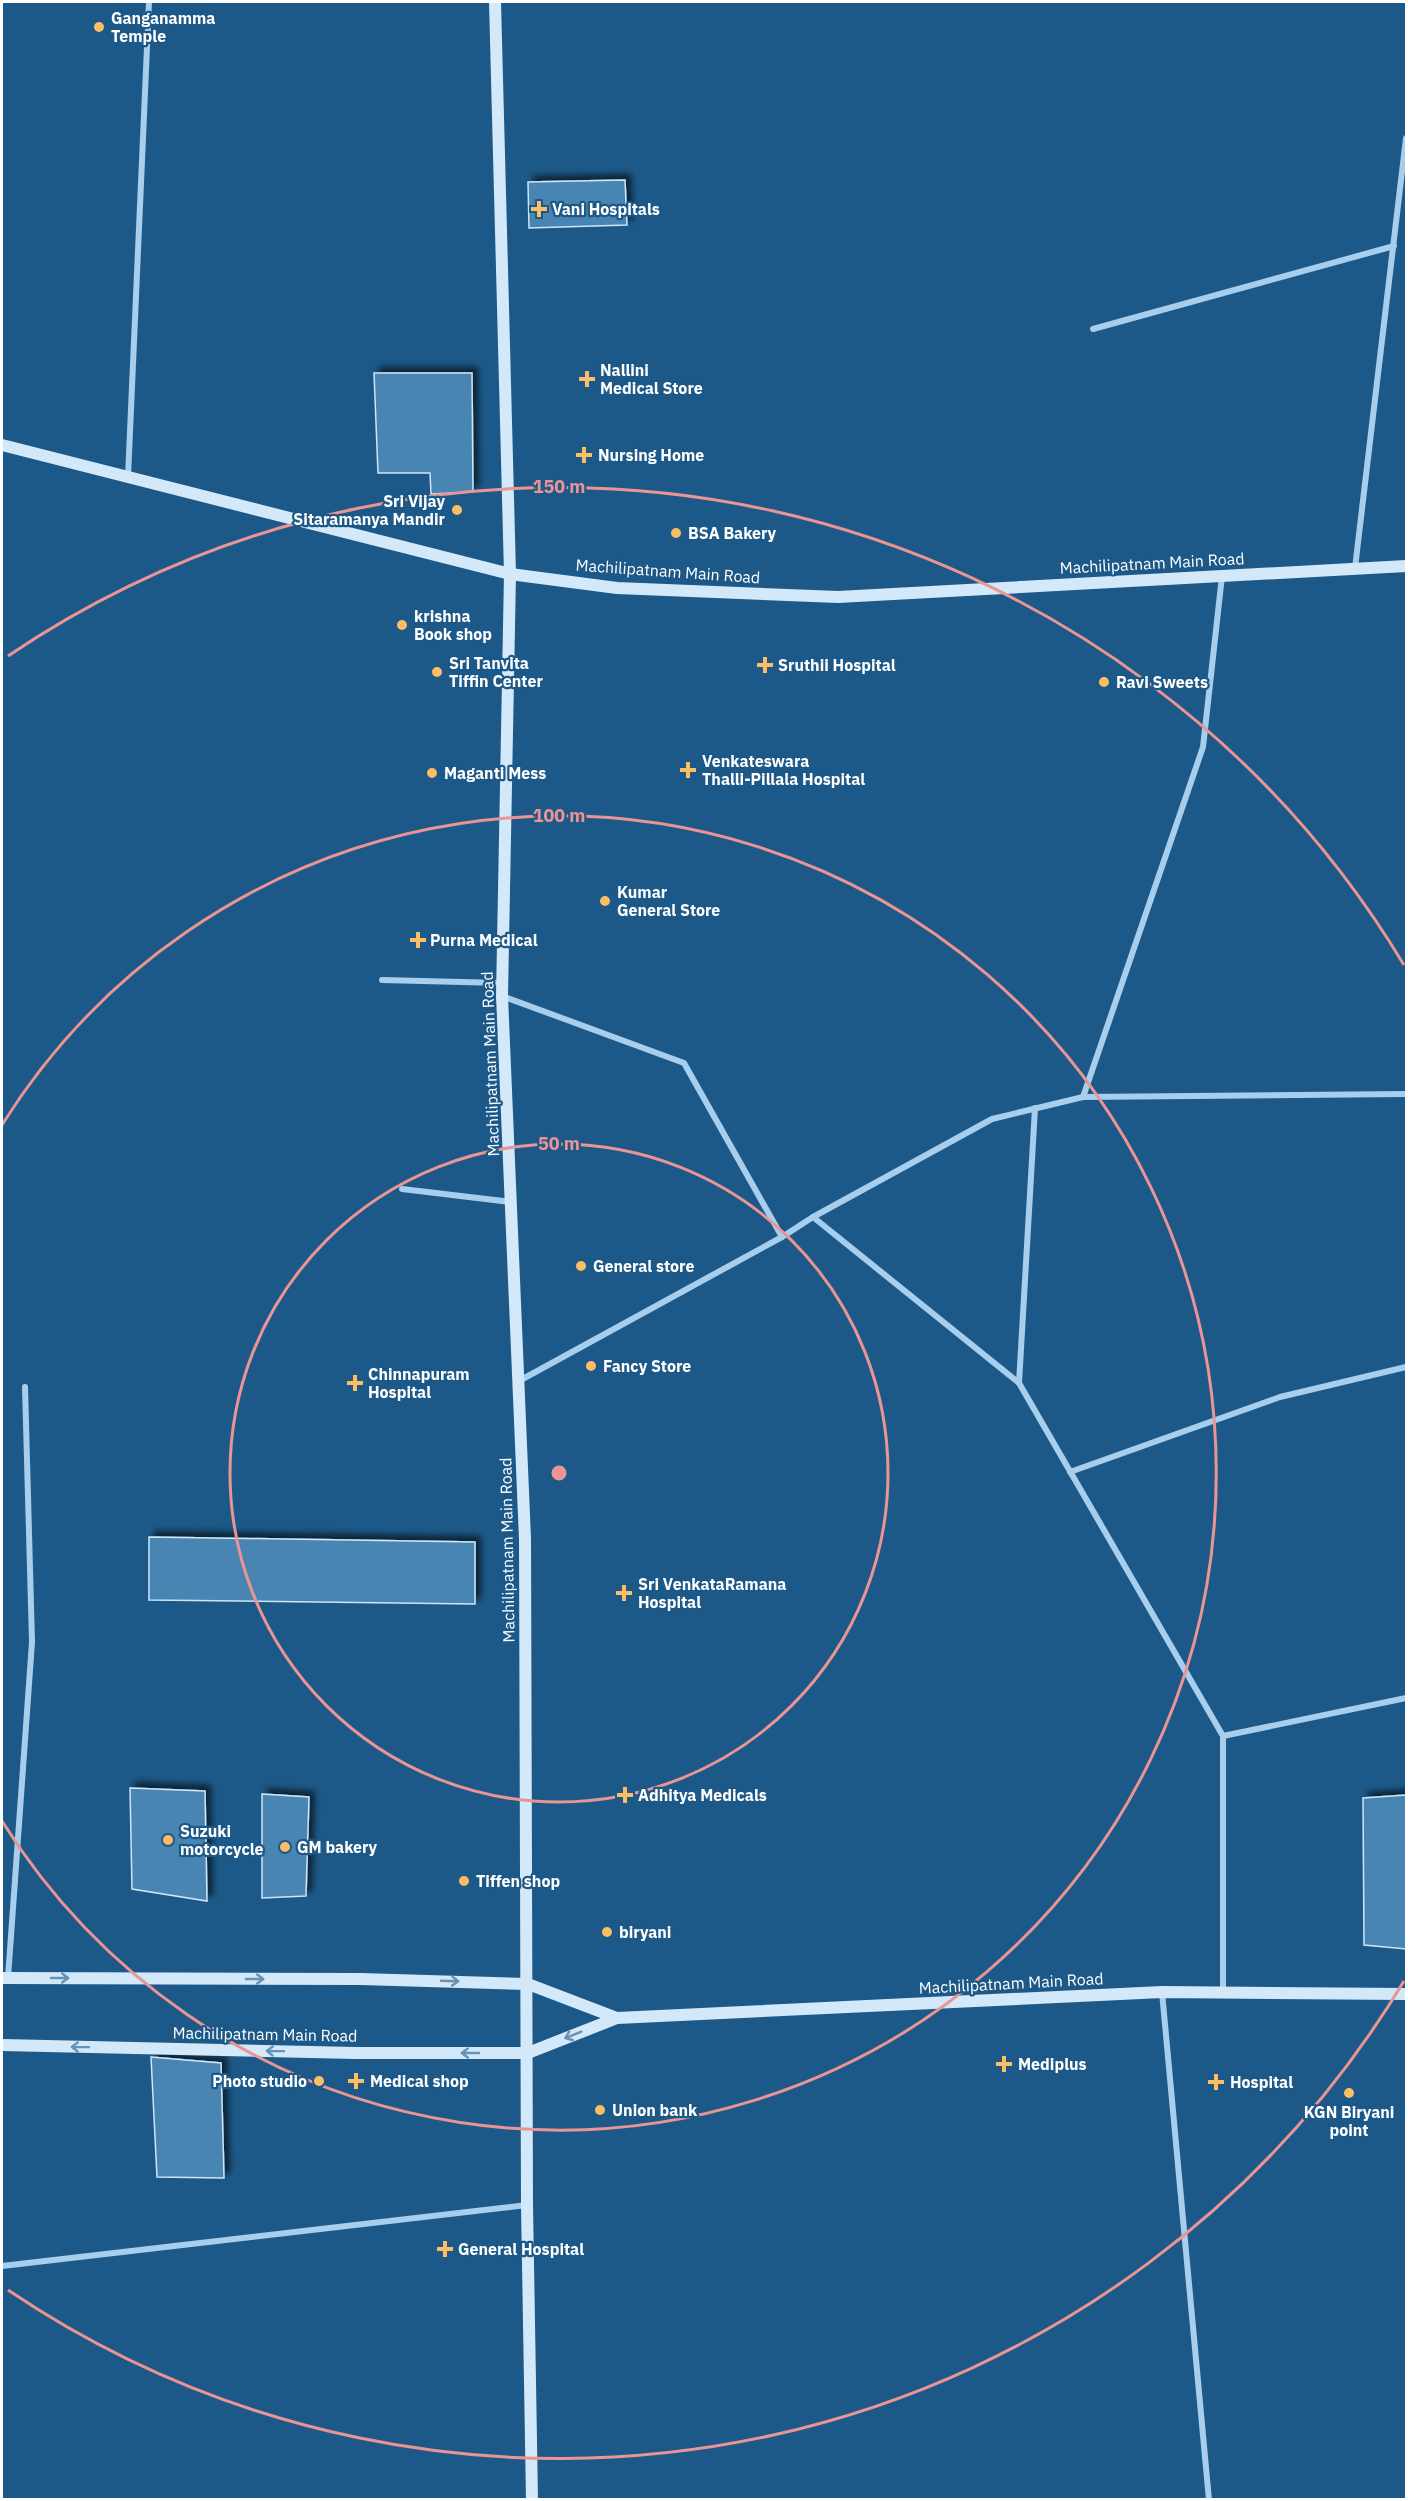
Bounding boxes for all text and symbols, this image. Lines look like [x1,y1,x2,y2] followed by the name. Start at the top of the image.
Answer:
[111,8,215,46] place label: Ganganamma Temple
[92,20,106,34] marker: Ganganamma Temple
[552,199,660,219] place label: Vani Hospitals
[530,200,548,218] marker: Vani Hospitals
[600,360,703,398] place label: Nallini Medical Store
[578,370,596,388] marker: Nallini Medical Store
[598,445,704,465] place label: Nursing Home
[575,446,593,464] marker: Nursing Home
[533,475,585,498] text: 150 m
[293,491,446,529] place label: Sri Vijay Sitaramanya Mandir
[450,503,464,517] marker: Sri Vijay Sitaramanya Mandir
[688,523,777,543] place label: BSA Bakery
[669,526,683,540] marker: BSA Bakery
[1059,548,1245,578] street label: Machilipatnam Main Road
[575,555,761,587] street label: Machilipatnam Main Road
[414,606,492,644] place label: krishna Book shop
[395,618,409,632] marker: krishna Book shop
[449,653,543,691] place label: Sri Tanvita Tiffin Center
[778,655,896,675] place label: Sruthii Hospital
[756,656,774,674] marker: Sruthii Hospital
[430,665,444,679] marker: Sri Tanvita Tiffin Center
[1116,672,1208,692] place label: Ravi Sweets
[1097,675,1111,689] marker: Ravi Sweets
[702,751,865,789] place label: Venkateswara Thalli-Pillala Hospital
[679,761,697,779] marker: Venkateswara Thalli-Pillala Hospital
[444,763,546,783] place label: Maganti Mess
[425,766,439,780] marker: Maganti Mess
[533,804,585,827] text: 100 m
[617,882,720,920] place label: Kumar General Store
[598,894,612,908] marker: Kumar General Store
[430,930,538,950] place label: Purna Medical
[411,933,425,947] marker: Purna Medical
[477,971,503,1157] street label: Machilipatnam Main Road
[538,1132,580,1155] text: 50 m
[593,1256,694,1276] place label: General store
[574,1259,588,1273] marker: General store
[603,1356,691,1376] place label: Fancy Store
[584,1359,598,1373] marker: Fancy Store
[368,1364,470,1402] place label: Chinnapuram Hospital
[346,1374,364,1392] marker: Chinnapuram Hospital
[495,1457,519,1643] street label: Machilipatnam Main Road
[549,1463,569,1483] centre of rings
[638,1574,786,1612] place label: Sri VenkataRamana Hospital
[615,1584,633,1602] marker: Sri VenkataRamana Hospital
[638,1785,767,1805] place label: Adhitya Medicals
[616,1786,634,1804] marker: Adhitya Medicals
[180,1821,264,1859] place label: Suzuki motorcycle
[161,1833,175,1847] marker: Suzuki motorcycle
[297,1837,378,1857] place label: GM bakery
[278,1840,292,1854] marker: GM bakery
[476,1871,560,1891] place label: Tiffen shop
[457,1874,471,1888] marker: Tiffen shop
[619,1922,671,1942] place label: biryani
[600,1925,614,1939] marker: biryani
[918,1968,1104,1998] street label: Machilipatnam Main Road
[49,1972,69,1984] one-way arrow
[244,1973,264,1985] one-way arrow
[439,1976,459,1987] one-way arrow
[172,2022,358,2046] street label: Machilipatnam Main Road
[564,2031,582,2042] one-way arrow
[70,2041,90,2052] one-way arrow
[265,2046,285,2057] one-way arrow
[460,2047,480,2059] one-way arrow
[1018,2054,1087,2074] place label: Mediplus
[995,2055,1013,2073] marker: Mediplus
[212,2071,307,2091] place label: Photo studio
[370,2071,469,2091] place label: Medical shop
[347,2072,365,2090] marker: Medical shop
[1230,2072,1293,2092] place label: Hospital
[1207,2073,1225,2091] marker: Hospital
[312,2074,326,2088] marker: Photo studio
[1342,2086,1356,2100] marker: KGN Biryani point
[612,2100,698,2120] place label: Union bank
[1304,2102,1394,2140] place label: KGN Biryani point
[593,2103,607,2117] marker: Union bank
[458,2239,584,2259] place label: General Hospital
[436,2240,454,2258] marker: General Hospital

